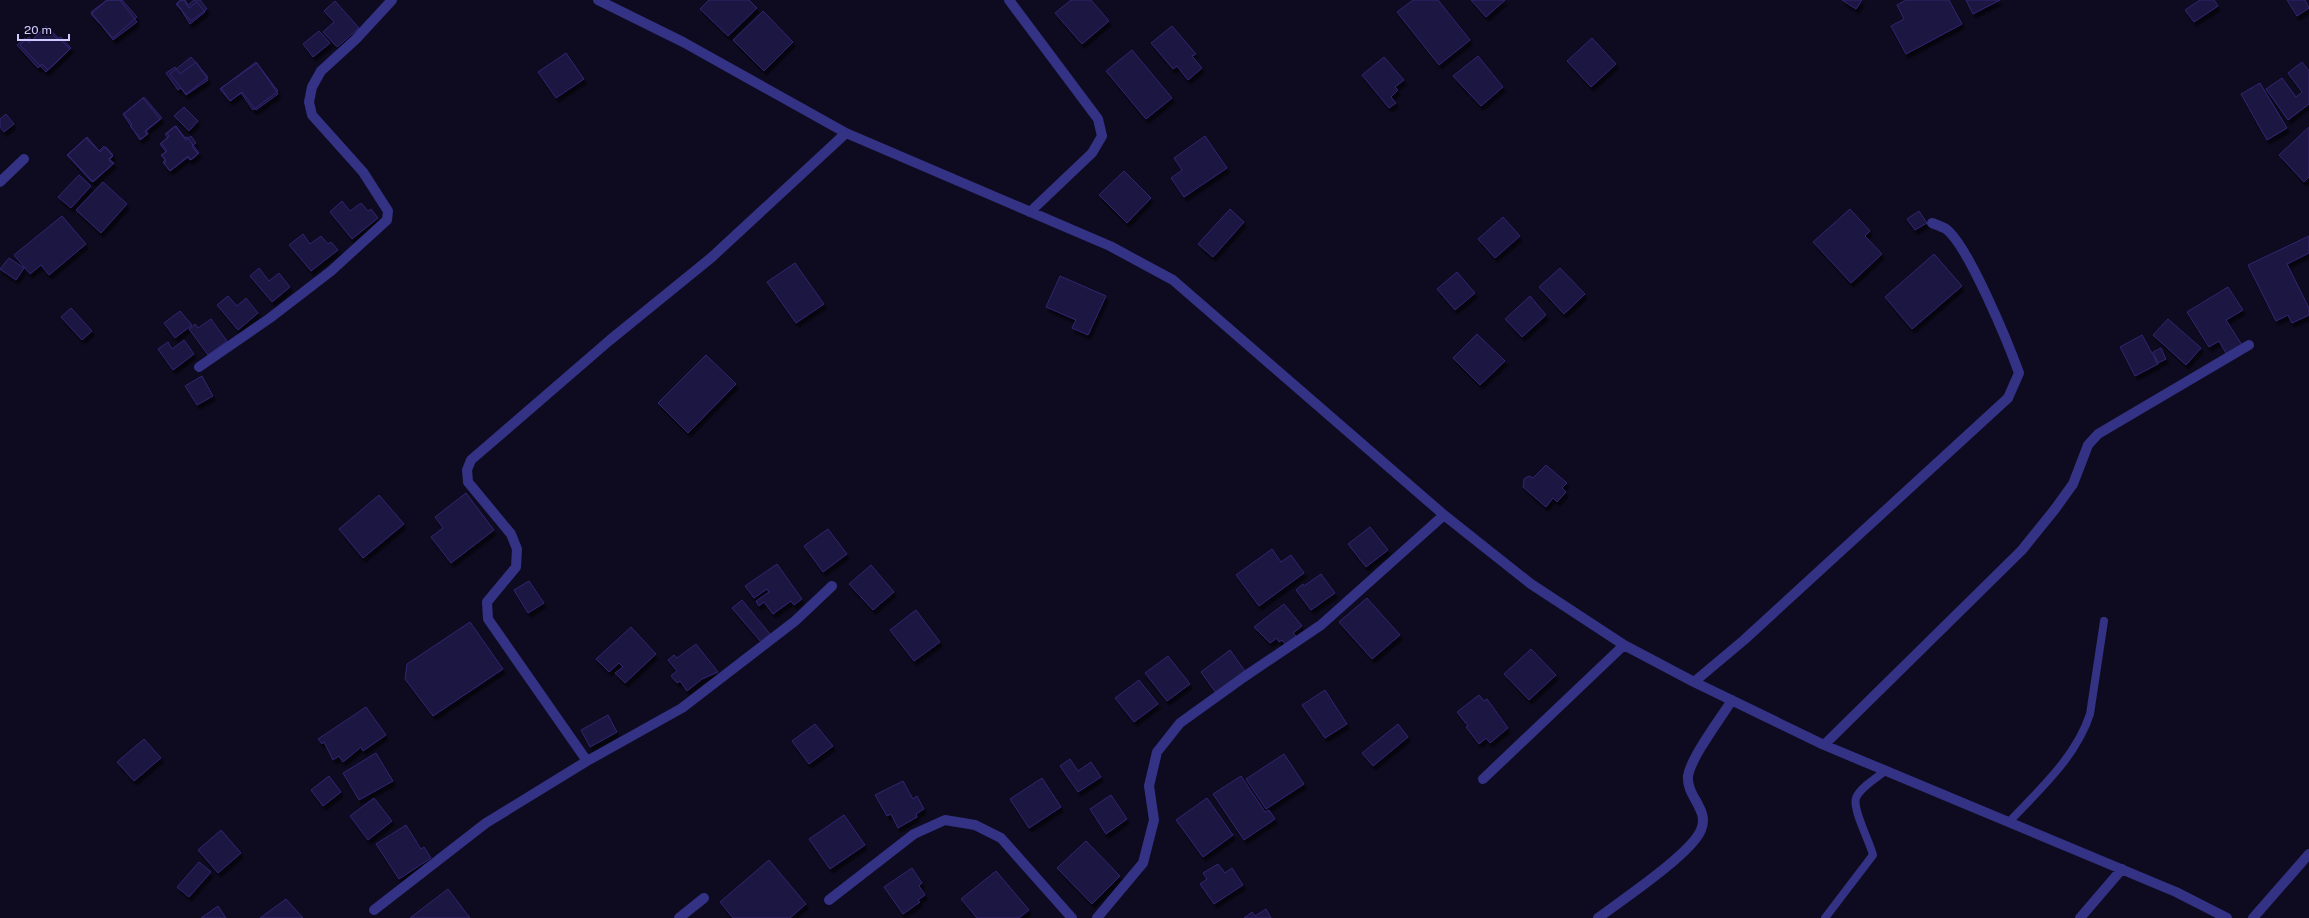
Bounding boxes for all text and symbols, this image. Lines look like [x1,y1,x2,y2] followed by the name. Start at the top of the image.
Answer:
[18,16,69,42] scale bar
[24,23,52,37] text: 20 m

